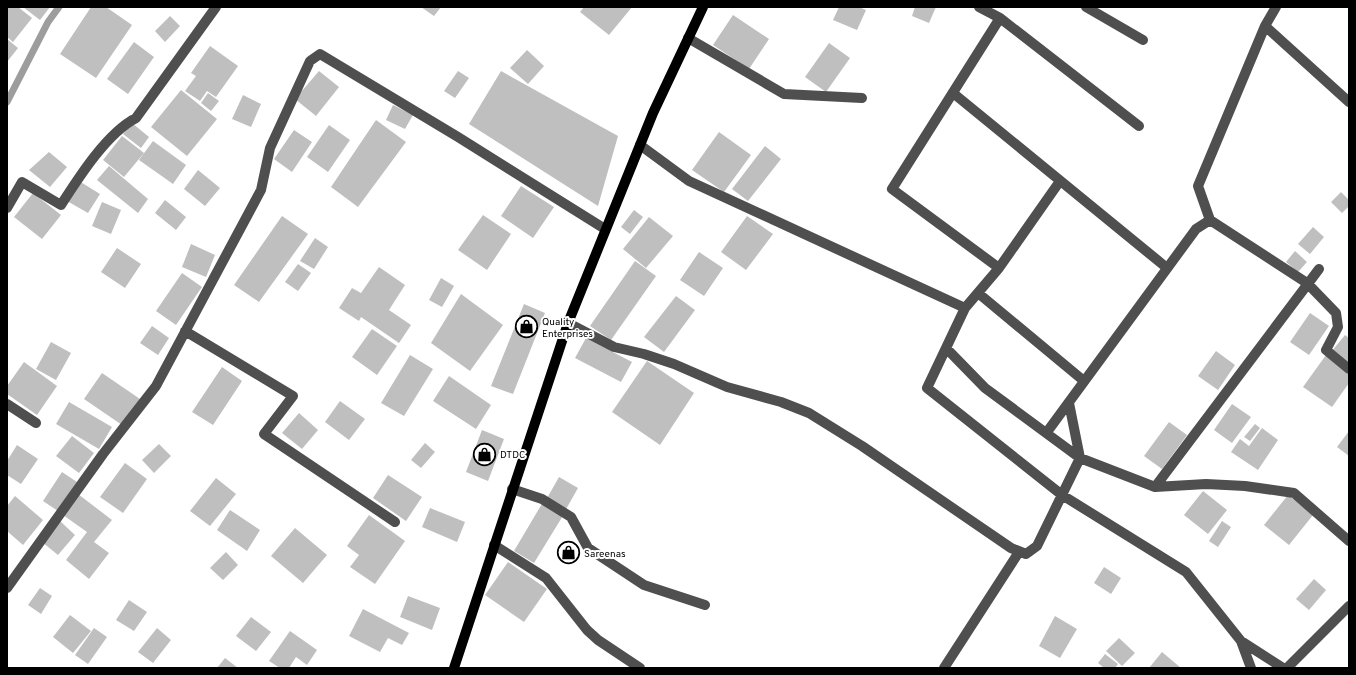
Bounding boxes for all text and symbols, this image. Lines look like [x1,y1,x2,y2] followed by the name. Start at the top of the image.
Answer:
[513,314,539,340] shop icon: Quality Enterprises
[542,316,593,341] place label: Quality Enterprises
[472,441,498,467] shop icon: DTDC
[500,449,525,462] place label: DTDC
[555,540,581,566] shop icon: Sareenas
[584,548,626,561] place label: Sareenas

